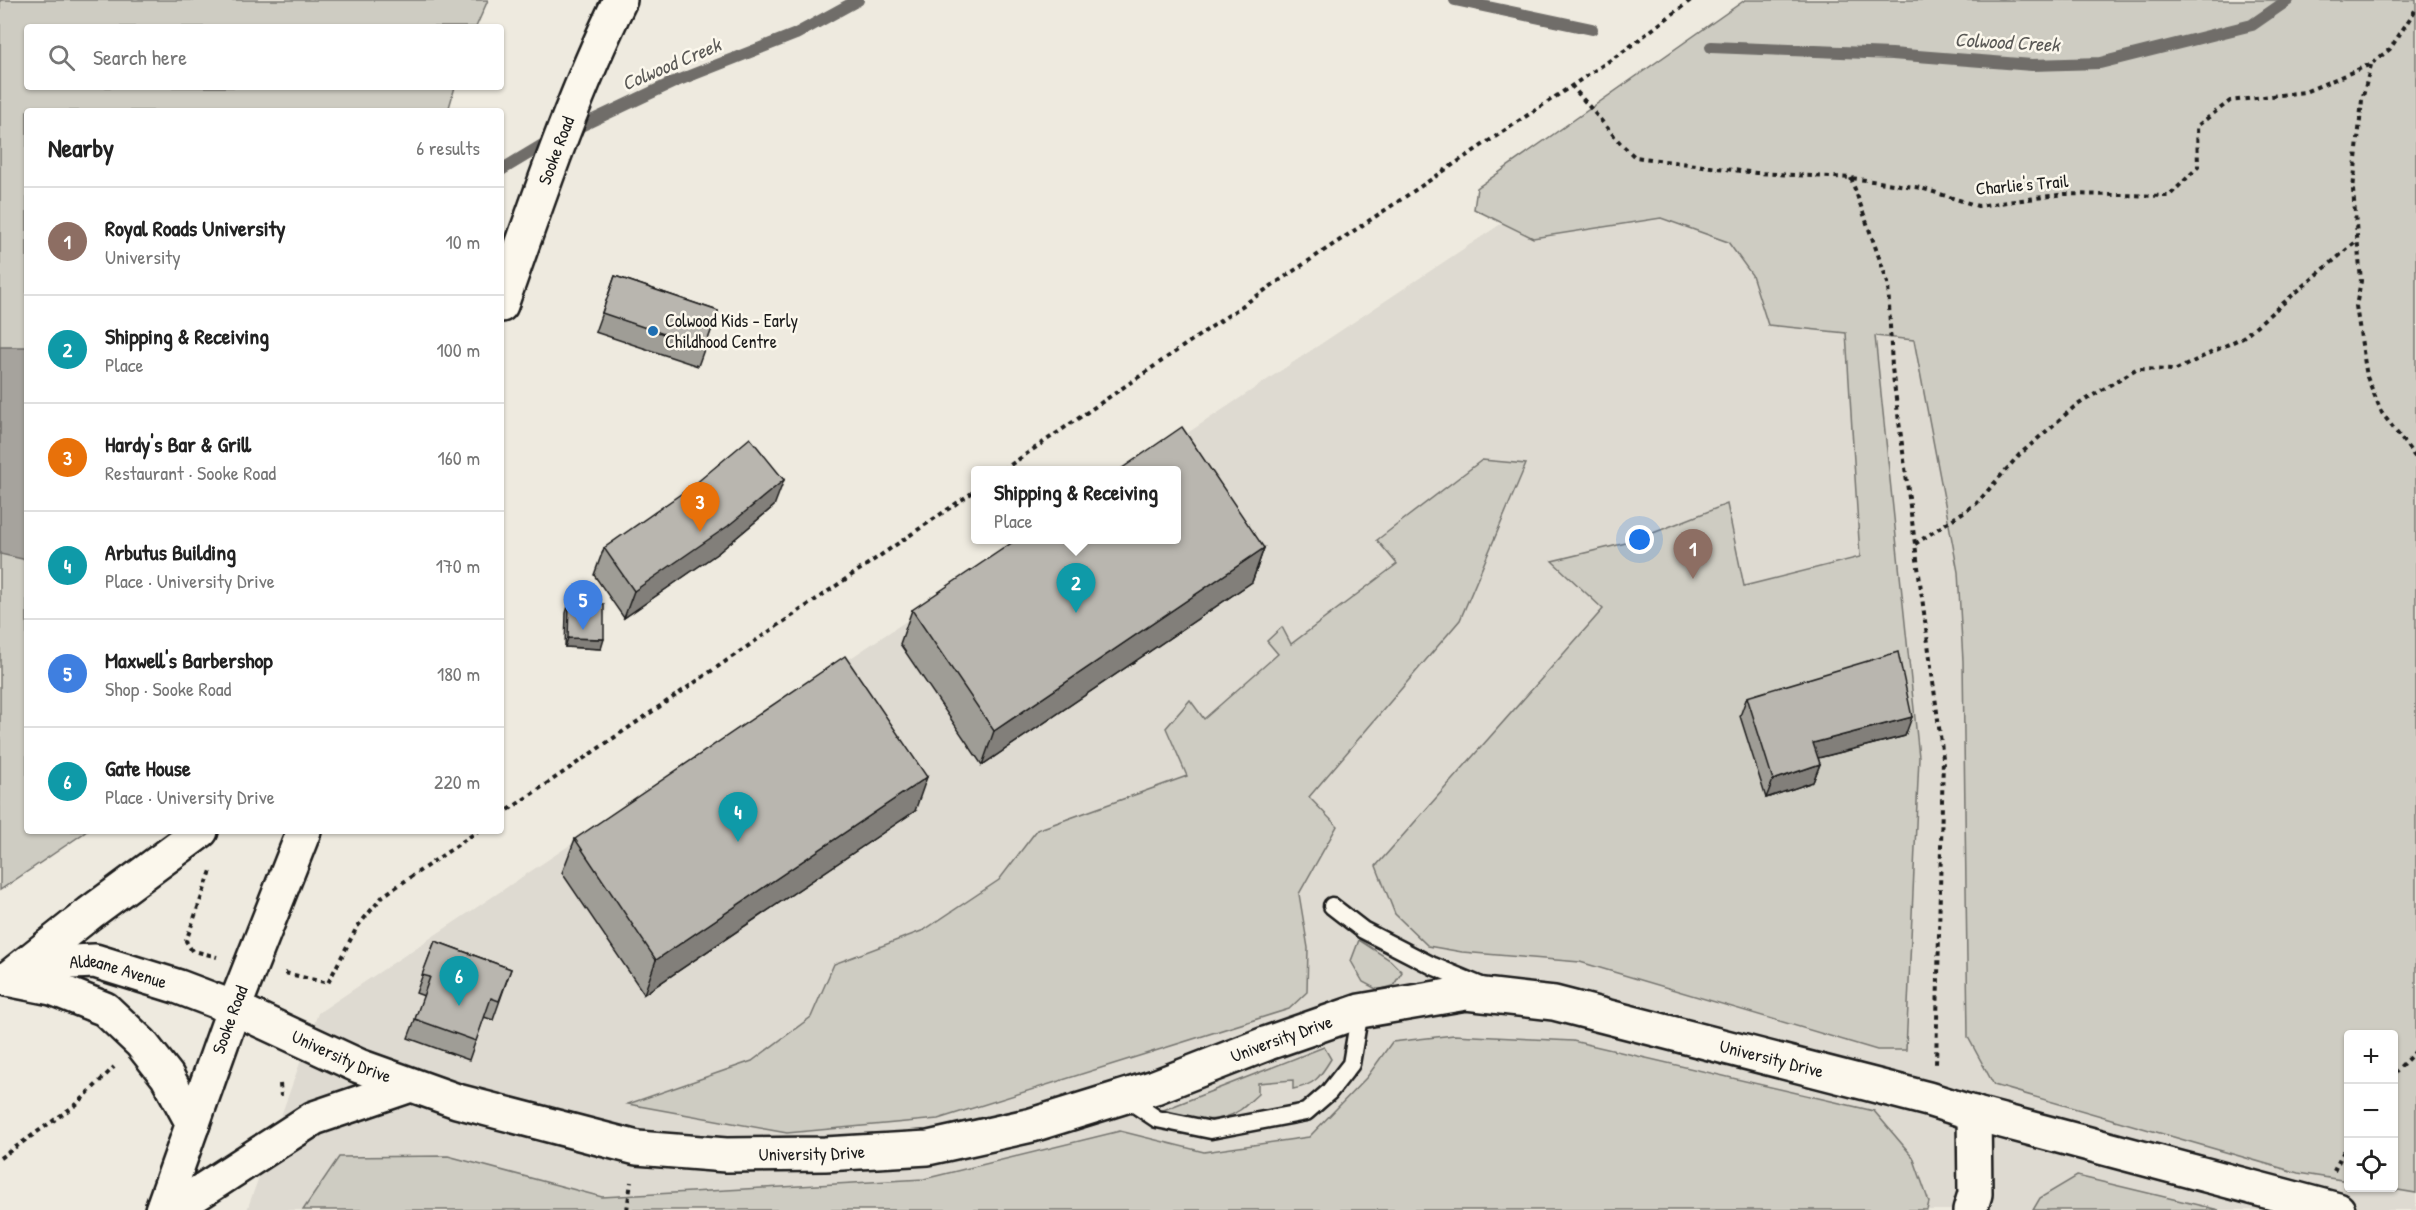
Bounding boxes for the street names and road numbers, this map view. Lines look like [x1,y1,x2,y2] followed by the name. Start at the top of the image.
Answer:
[532,113,580,188] street label: Sooke Road
[1975,168,2069,201] street label: Charlie's Trail
[69,948,170,994] street label: Aldeane Avenue
[206,982,254,1057] street label: Sooke Road
[1227,1009,1335,1068] street label: University Drive
[288,1024,395,1089] street label: University Drive
[1717,1033,1826,1084] street label: University Drive
[759,1139,866,1167] street label: University Drive

